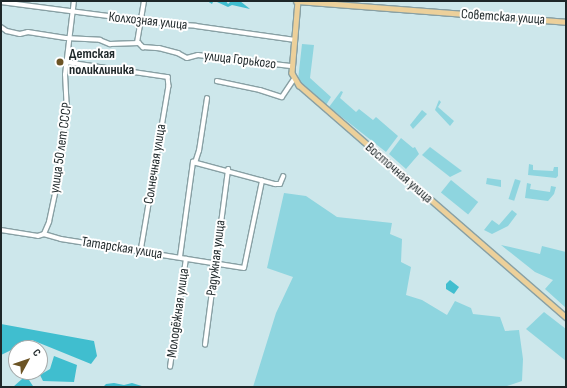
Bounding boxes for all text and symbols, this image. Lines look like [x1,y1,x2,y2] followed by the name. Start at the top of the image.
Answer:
[460,6,546,28] street label: Советская улица
[108,9,188,33] street label: Колхозная улица
[69,46,134,78] place label: Детская поликлиника
[203,47,277,73] street label: улица Горького
[54,56,66,68] marker: Детская поликлиника
[46,102,76,194] street label: улица 50 лет СССР
[140,123,170,205] street label: Солнечная улица
[362,139,436,207] street label: Восточная улица
[203,219,229,297] street label: Радужная улица
[80,233,164,263] street label: Татарская улица
[163,267,193,359] street label: Молодёжная улица
[8,340,48,380] north arrow
[30,346,44,359] text: С

